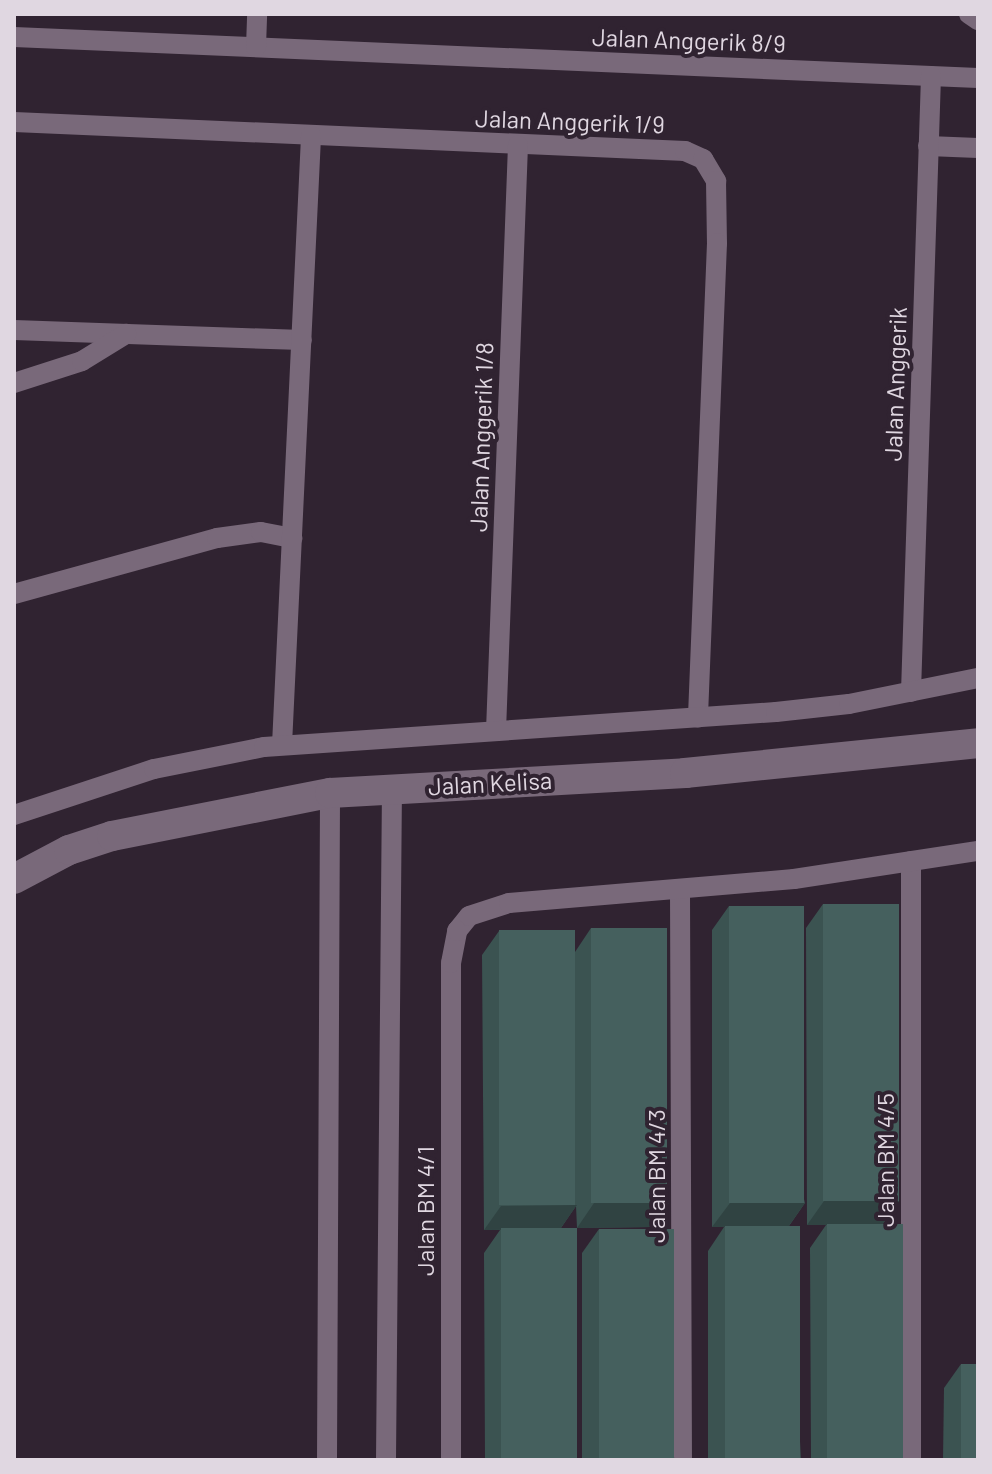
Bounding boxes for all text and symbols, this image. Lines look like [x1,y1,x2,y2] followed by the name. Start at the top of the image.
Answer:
[592,22,786,58] street label: Jalan Anggerik 8/9
[475,103,665,139] street label: Jalan Anggerik 1/9
[878,306,912,462] street label: Jalan Anggerik
[463,342,499,532] street label: Jalan Anggerik 1/8
[427,765,553,801] street label: Jalan Kelisa
[871,1093,899,1227] street label: Jalan BM 4/5
[642,1109,670,1243] street label: Jalan BM 4/3
[411,1146,439,1276] street label: Jalan BM 4/1

